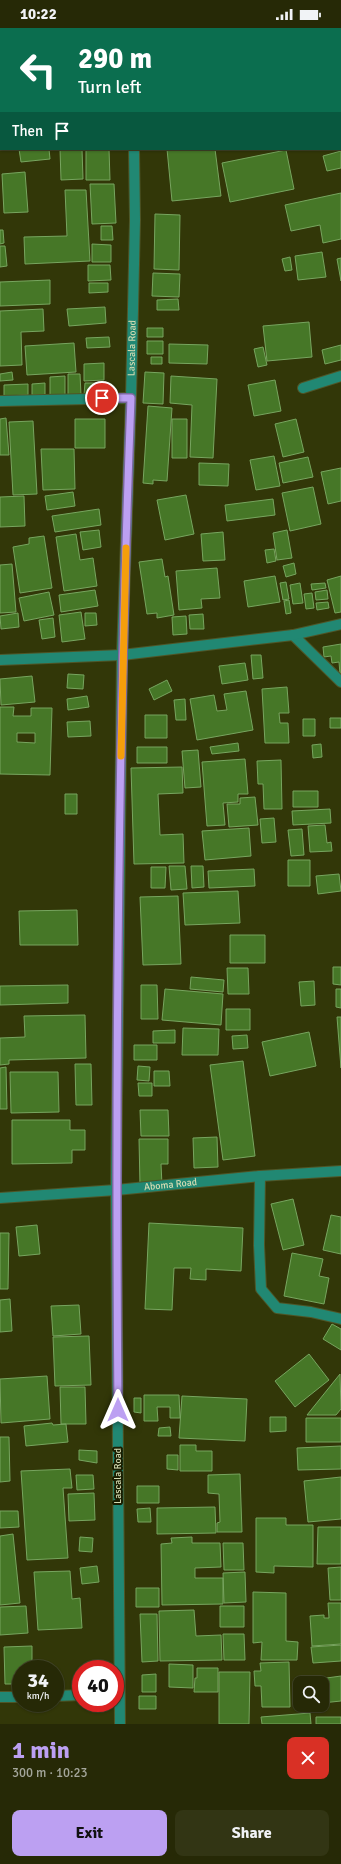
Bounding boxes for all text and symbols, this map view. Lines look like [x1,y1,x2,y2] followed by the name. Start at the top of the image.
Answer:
[20,5,57,23] text: 10:22
[78,42,152,76] text: 290 m
[12,44,64,96] icon: left
[78,76,141,98] text: Turn left
[51,120,73,142] icon: arrive
[12,122,43,140] text: Then
[125,320,139,376] street label: Lascala Road
[85,381,119,415] pin
[91,387,113,409] icon: arrive
[143,1176,198,1193] street label: Aboma Road
[97,1389,139,1431] position arrow
[112,1448,124,1504] street label: Lascala Road
[72,1660,124,1712] speed limit sign: 40
[27,1668,49,1693] text: 34
[293,1676,329,1712] map controls
[293,1676,329,1712] button: search
[27,1690,49,1702] text: km/h
[12,1735,70,1765] text: 1 min
[287,1737,329,1779] button: close
[12,1765,88,1781] text: 300 m · 10:23
[12,1810,167,1856] button: Exit
[175,1810,329,1856] button: Share

